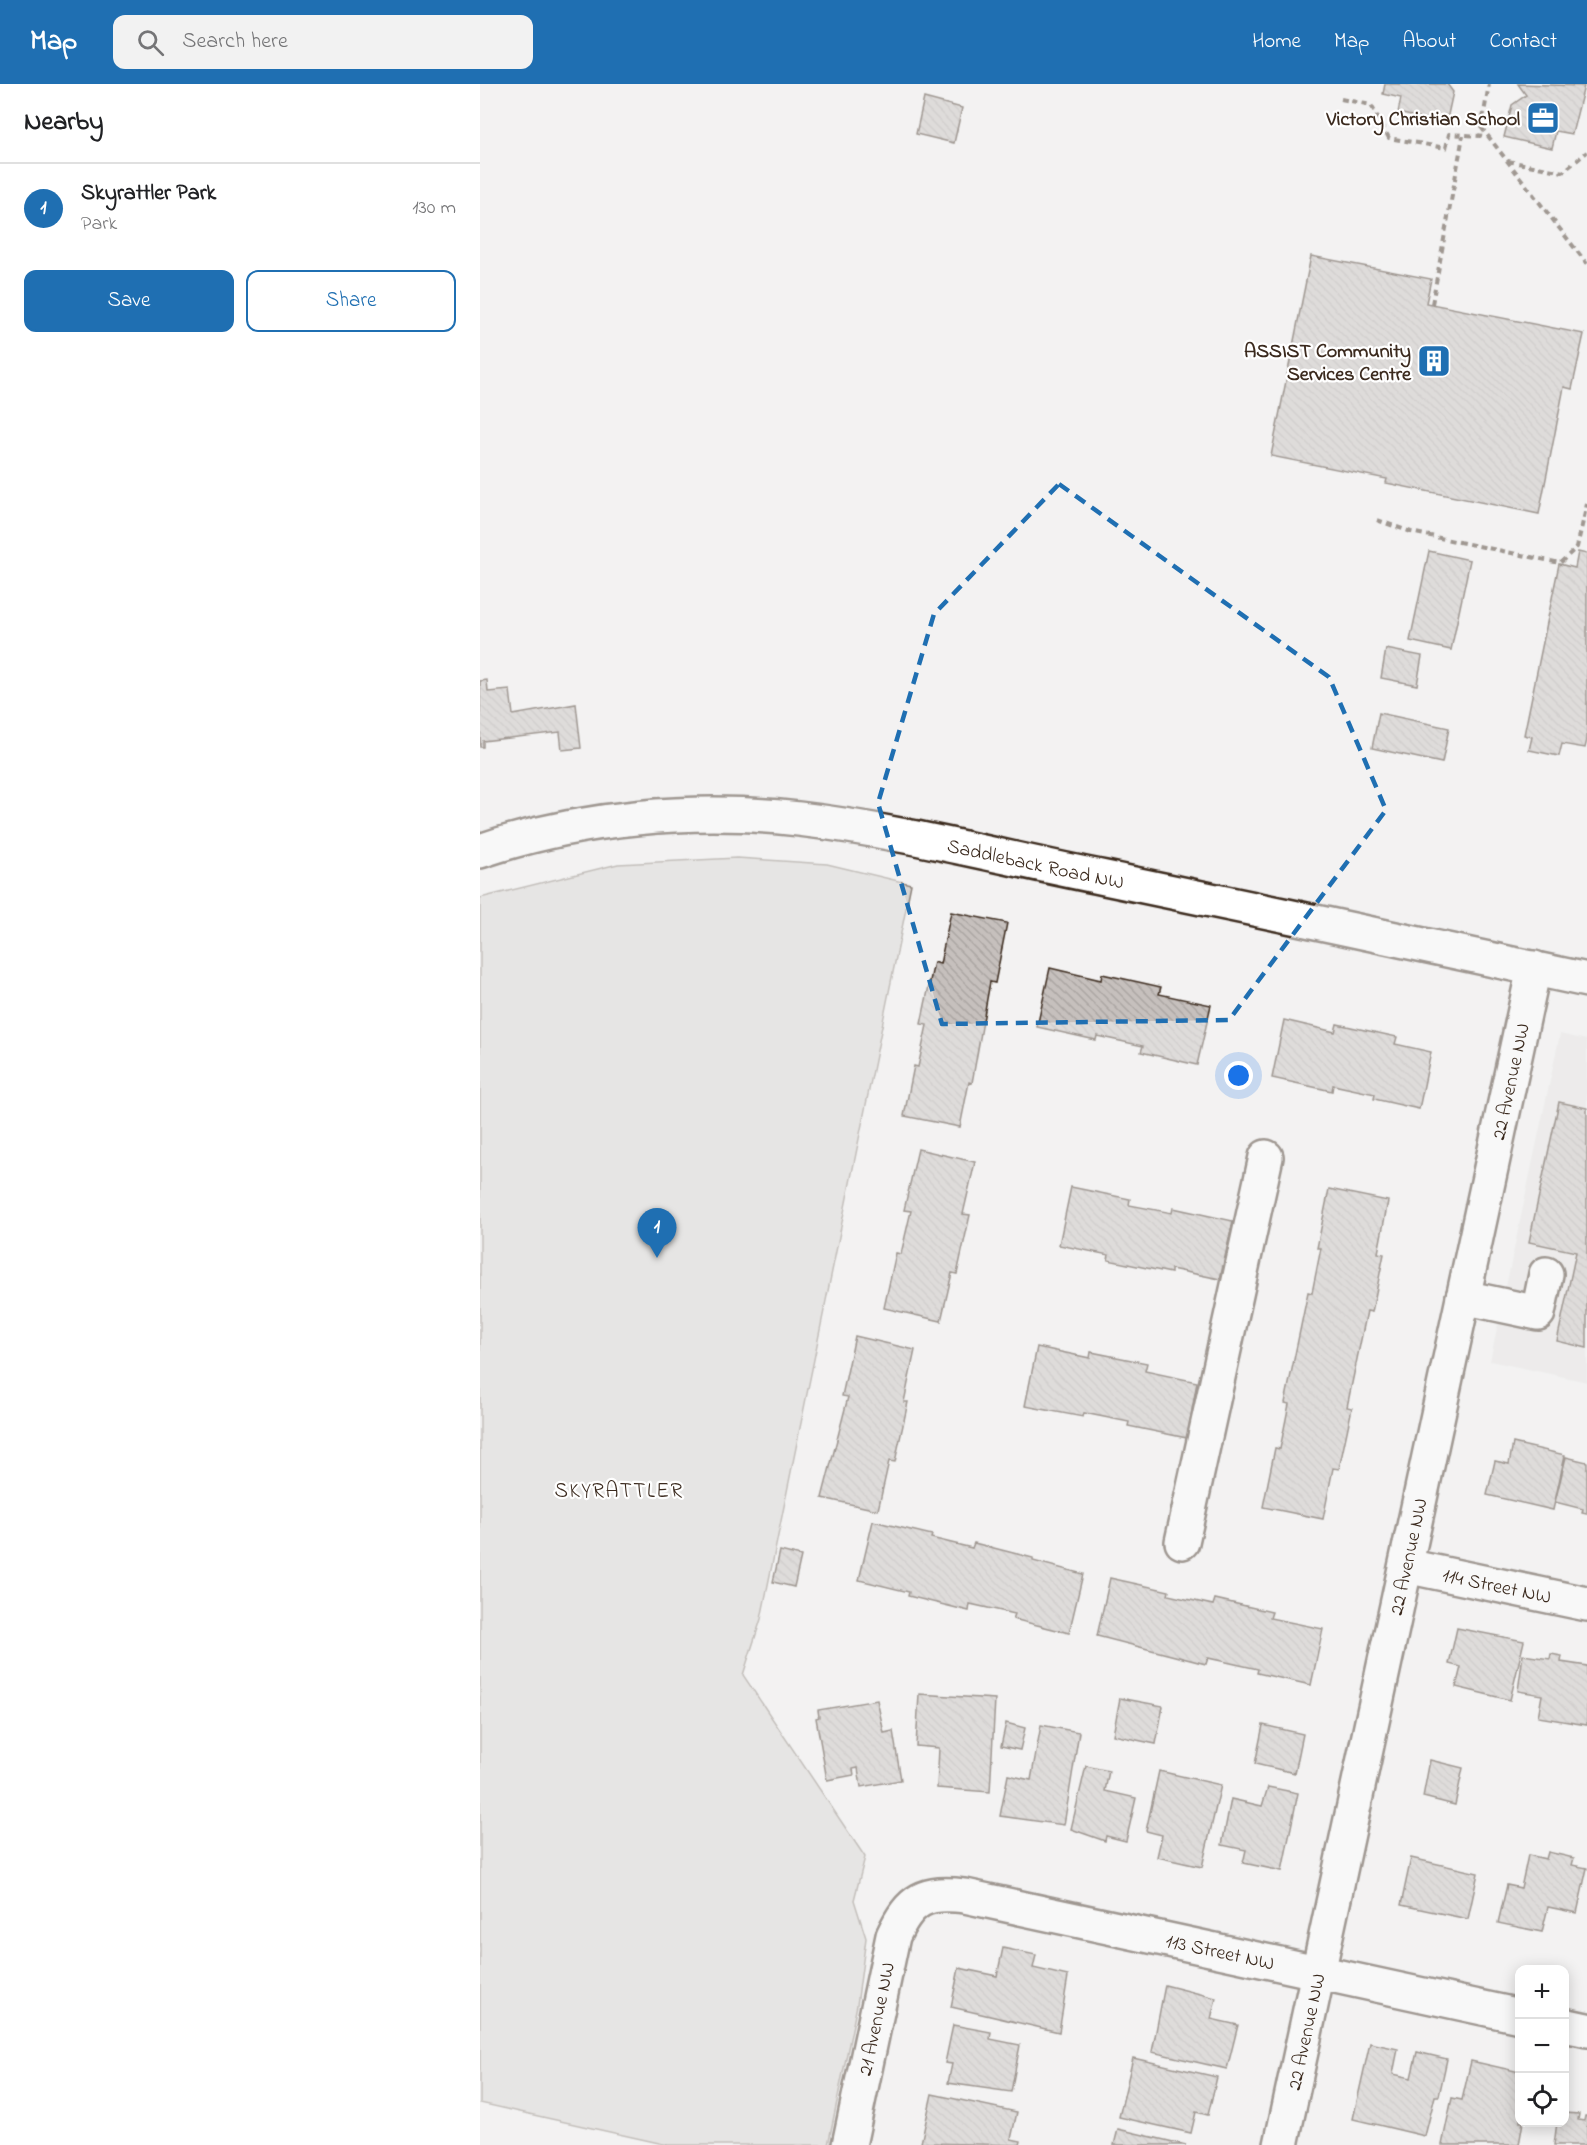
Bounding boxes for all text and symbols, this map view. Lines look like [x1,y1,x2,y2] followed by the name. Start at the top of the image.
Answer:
[113,15,533,69] search box
[30,22,77,63] text: Map
[134,26,167,59] icon: search
[182,26,288,58] text: Search here
[1252,27,1301,57] text: Home
[1334,27,1369,57] text: Map
[1402,27,1456,57] text: About
[1489,27,1557,57] text: Contact
[1525,100,1561,136] office icon: Victory Christian School
[24,104,103,142] text: Nearby
[1325,106,1520,136] place label: Victory Christian School
[81,178,216,210] text: Skyrattler Park
[40,194,47,223] text: 1
[412,194,456,223] text: 130 m
[81,210,117,239] text: Park
[24,270,234,332] button: Save
[246,270,456,332] button: Share
[1244,338,1412,390] place label: ASSIST Community Services Centre
[1416,343,1452,379] building icon: ASSIST Community Services Centre
[944,833,1126,899] street label: Saddleback Road NW
[1485,1021,1539,1143] street label: 22 Avenue NW
[1224,1061,1253,1090] your location
[638,1208,676,1258] pin: 1
[554,1477,684,1507] district label: SKYRATTLER
[1383,1496,1437,1618] street label: 22 Avenue NW
[1439,1562,1554,1613] street label: 114 Street NW
[1163,1928,1277,1979] street label: 113 Street NW
[852,1960,904,2079] street label: 21 Avenue NW
[1515,1965,1569,2127] map controls
[1515,1965,1569,2019] button: +
[1281,1971,1334,2093] street label: 22 Avenue NW
[1515,2019,1569,2073] button: −
[1515,2073,1569,2127] button: locate

